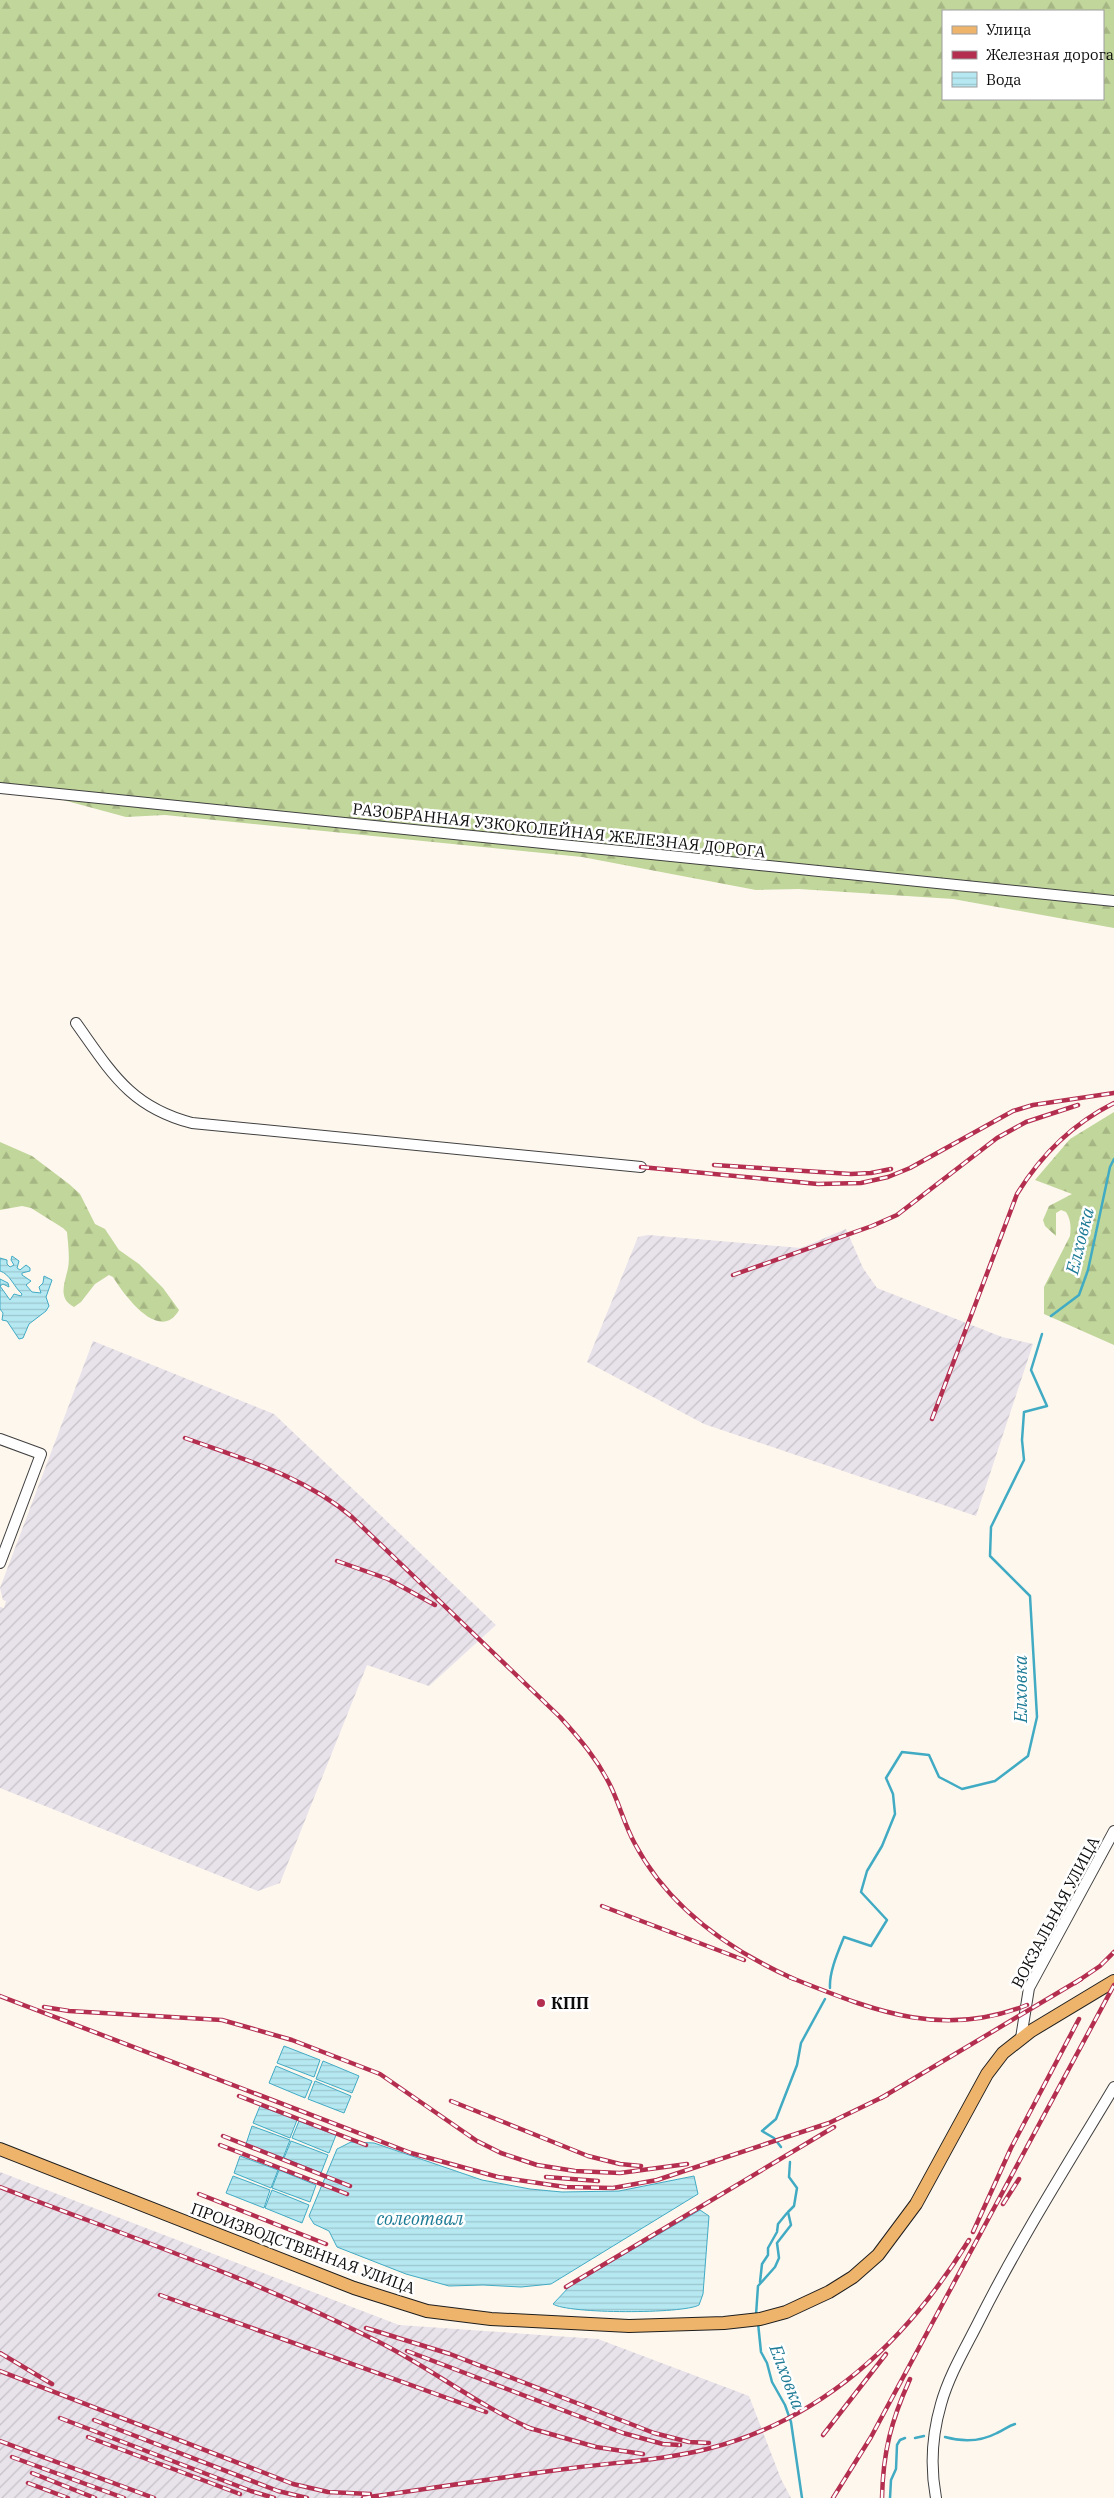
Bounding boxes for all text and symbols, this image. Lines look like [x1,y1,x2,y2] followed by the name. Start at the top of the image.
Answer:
[942,10,1104,100] legend
[986,20,1031,39] text: Улица
[986,45,1114,64] text: Железная дорога
[986,70,1022,89] text: Вода
[352,798,767,862] street label: РАЗОБРАННАЯ УЗКОКОЛЕЙНАЯ ЖЕЛЕЗНАЯ ДОРОГА
[1060,1205,1099,1277] water label: Елховка
[1009,1655,1032,1724] water label: Елховка
[1007,1833,1103,1991] street label: ВОКЗАЛЬНАЯ УЛИЦА
[551,1993,589,2013] place label: КПП
[535,1997,547,2009] marker: КПП
[188,2198,418,2298] street label: ПРОИЗВОДСТВЕННАЯ УЛИЦА
[377,2207,464,2230] water label: солеотвал
[764,2340,810,2413] water label: Елховка

